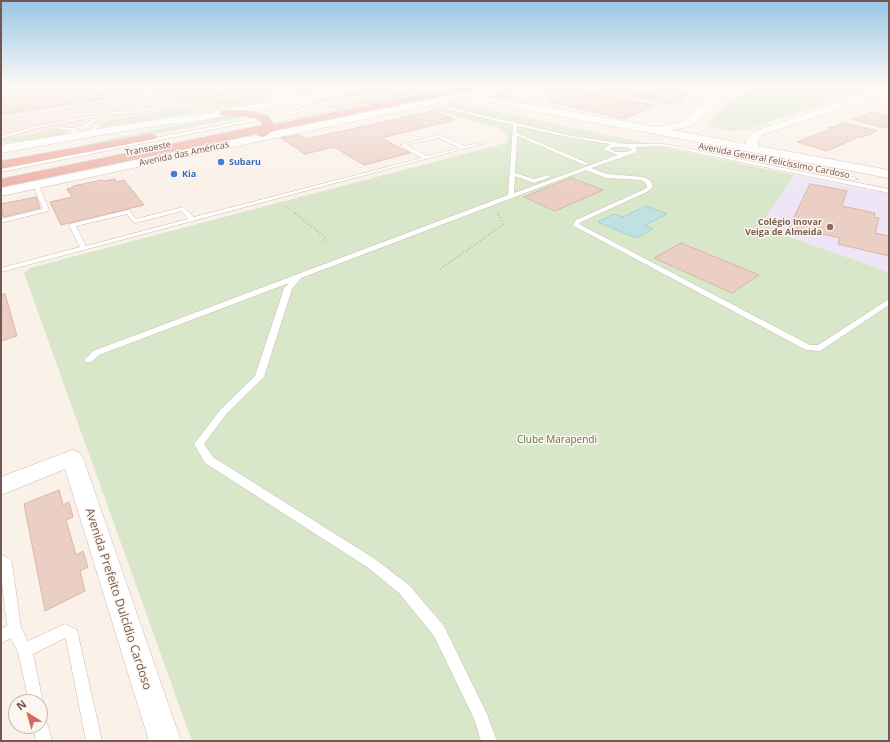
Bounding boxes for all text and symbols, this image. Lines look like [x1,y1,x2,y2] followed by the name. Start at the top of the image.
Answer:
[124,139,172,159] street label: Transoeste
[138,139,230,169] street label: Avenida das Américas
[697,141,851,181] street label: Avenida General Felicíssimo Cardoso
[216,157,226,167] marker: Subaru
[229,157,261,167] place label: Subaru
[169,169,179,179] marker: Kia
[182,169,196,179] place label: Kia
[745,217,822,238] place label: Colégio Inovar Veiga de Almeida
[825,222,835,232] marker: Colégio Inovar Veiga de Almeida
[517,434,597,446] park label: Clube Marapendi
[82,506,154,692] street label: Avenida Prefeito Dulcídio Cardoso
[8,694,48,734] north arrow
[13,696,29,714] text: N

